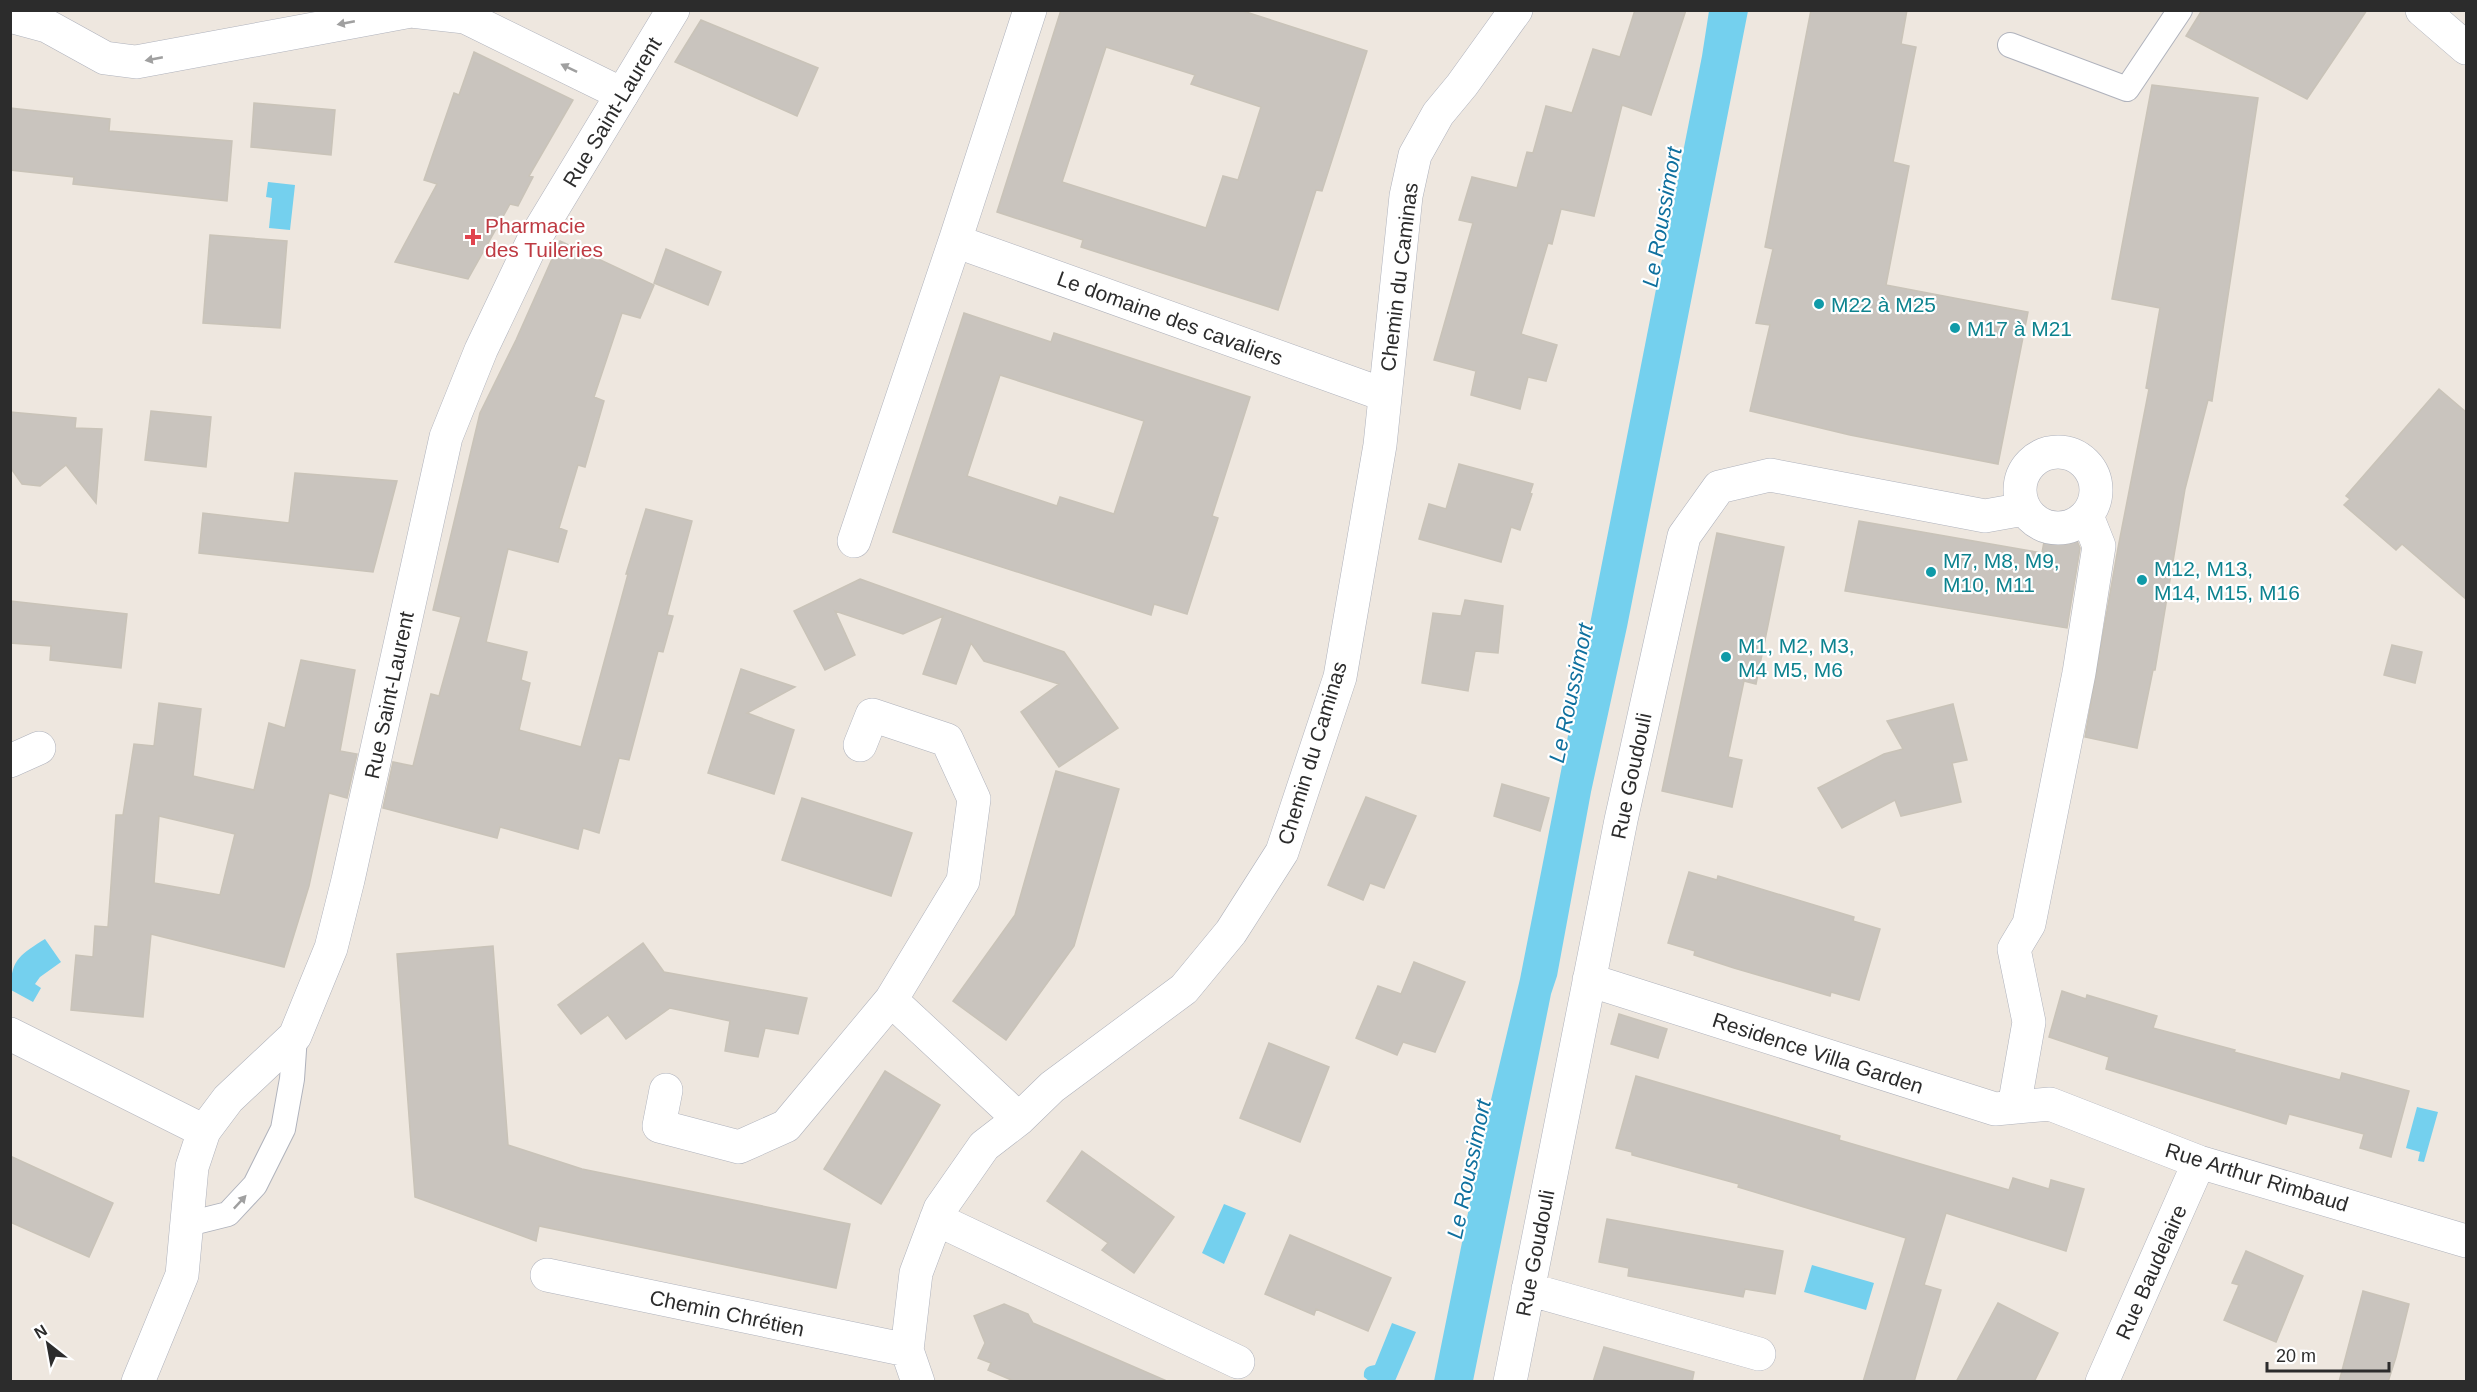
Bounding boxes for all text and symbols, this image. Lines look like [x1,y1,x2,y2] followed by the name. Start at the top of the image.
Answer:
[336,19,355,28] one-way arrow
[558,33,666,191] street label: Rue Saint-Laurent
[144,54,163,63] one-way arrow
[561,63,578,73] one-way arrow
[1637,144,1687,289] water label: Le Roussimort
[1376,181,1422,373] street label: Chemin du Caminas
[485,214,603,261] place label: Pharmacie des Tuileries
[466,230,480,244] marker: Pharmacie des Tuileries
[1054,266,1286,370] street label: Le domaine des cavaliers
[1831,293,1936,316] place label: M22 à M25
[1812,297,1826,311] marker: M22 à M25
[1967,317,2072,340] place label: M17 à M21
[1948,321,1962,335] marker: M17 à M21
[1943,549,2060,596] place label: M7, M8, M9, M10, M11
[2154,557,2300,604] place label: M12, M13, M14, M15, M16
[1924,565,1938,579] marker: M7, M8, M9, M10, M11
[2135,573,2149,587] marker: M12, M13, M14, M15, M16
[360,609,418,781] street label: Rue Saint-Laurent
[1544,620,1598,765] water label: Le Roussimort
[1738,634,1855,681] place label: M1, M2, M3, M4 M5, M6
[1719,650,1733,664] marker: M1, M2, M3, M4 M5, M6
[1273,659,1351,847] street label: Chemin du Caminas
[1606,711,1656,841] street label: Rue Goudouli
[1710,1008,1926,1098] street label: Residence Villa Garden
[1442,1096,1496,1241] water label: Le Roussimort
[2163,1138,2351,1216] street label: Rue Arthur Rimbaud
[1511,1188,1559,1318] street label: Rue Goudouli
[233,1194,247,1209] one-way arrow
[2111,1201,2191,1343] street label: Rue Baudelaire
[648,1285,806,1341] street label: Chemin Chrétien
[18,1314,78,1374] north arrow
[31,1321,50,1342] text: N
[2267,1335,2388,1373] scale bar
[2276,1346,2316,1366] text: 20 m

